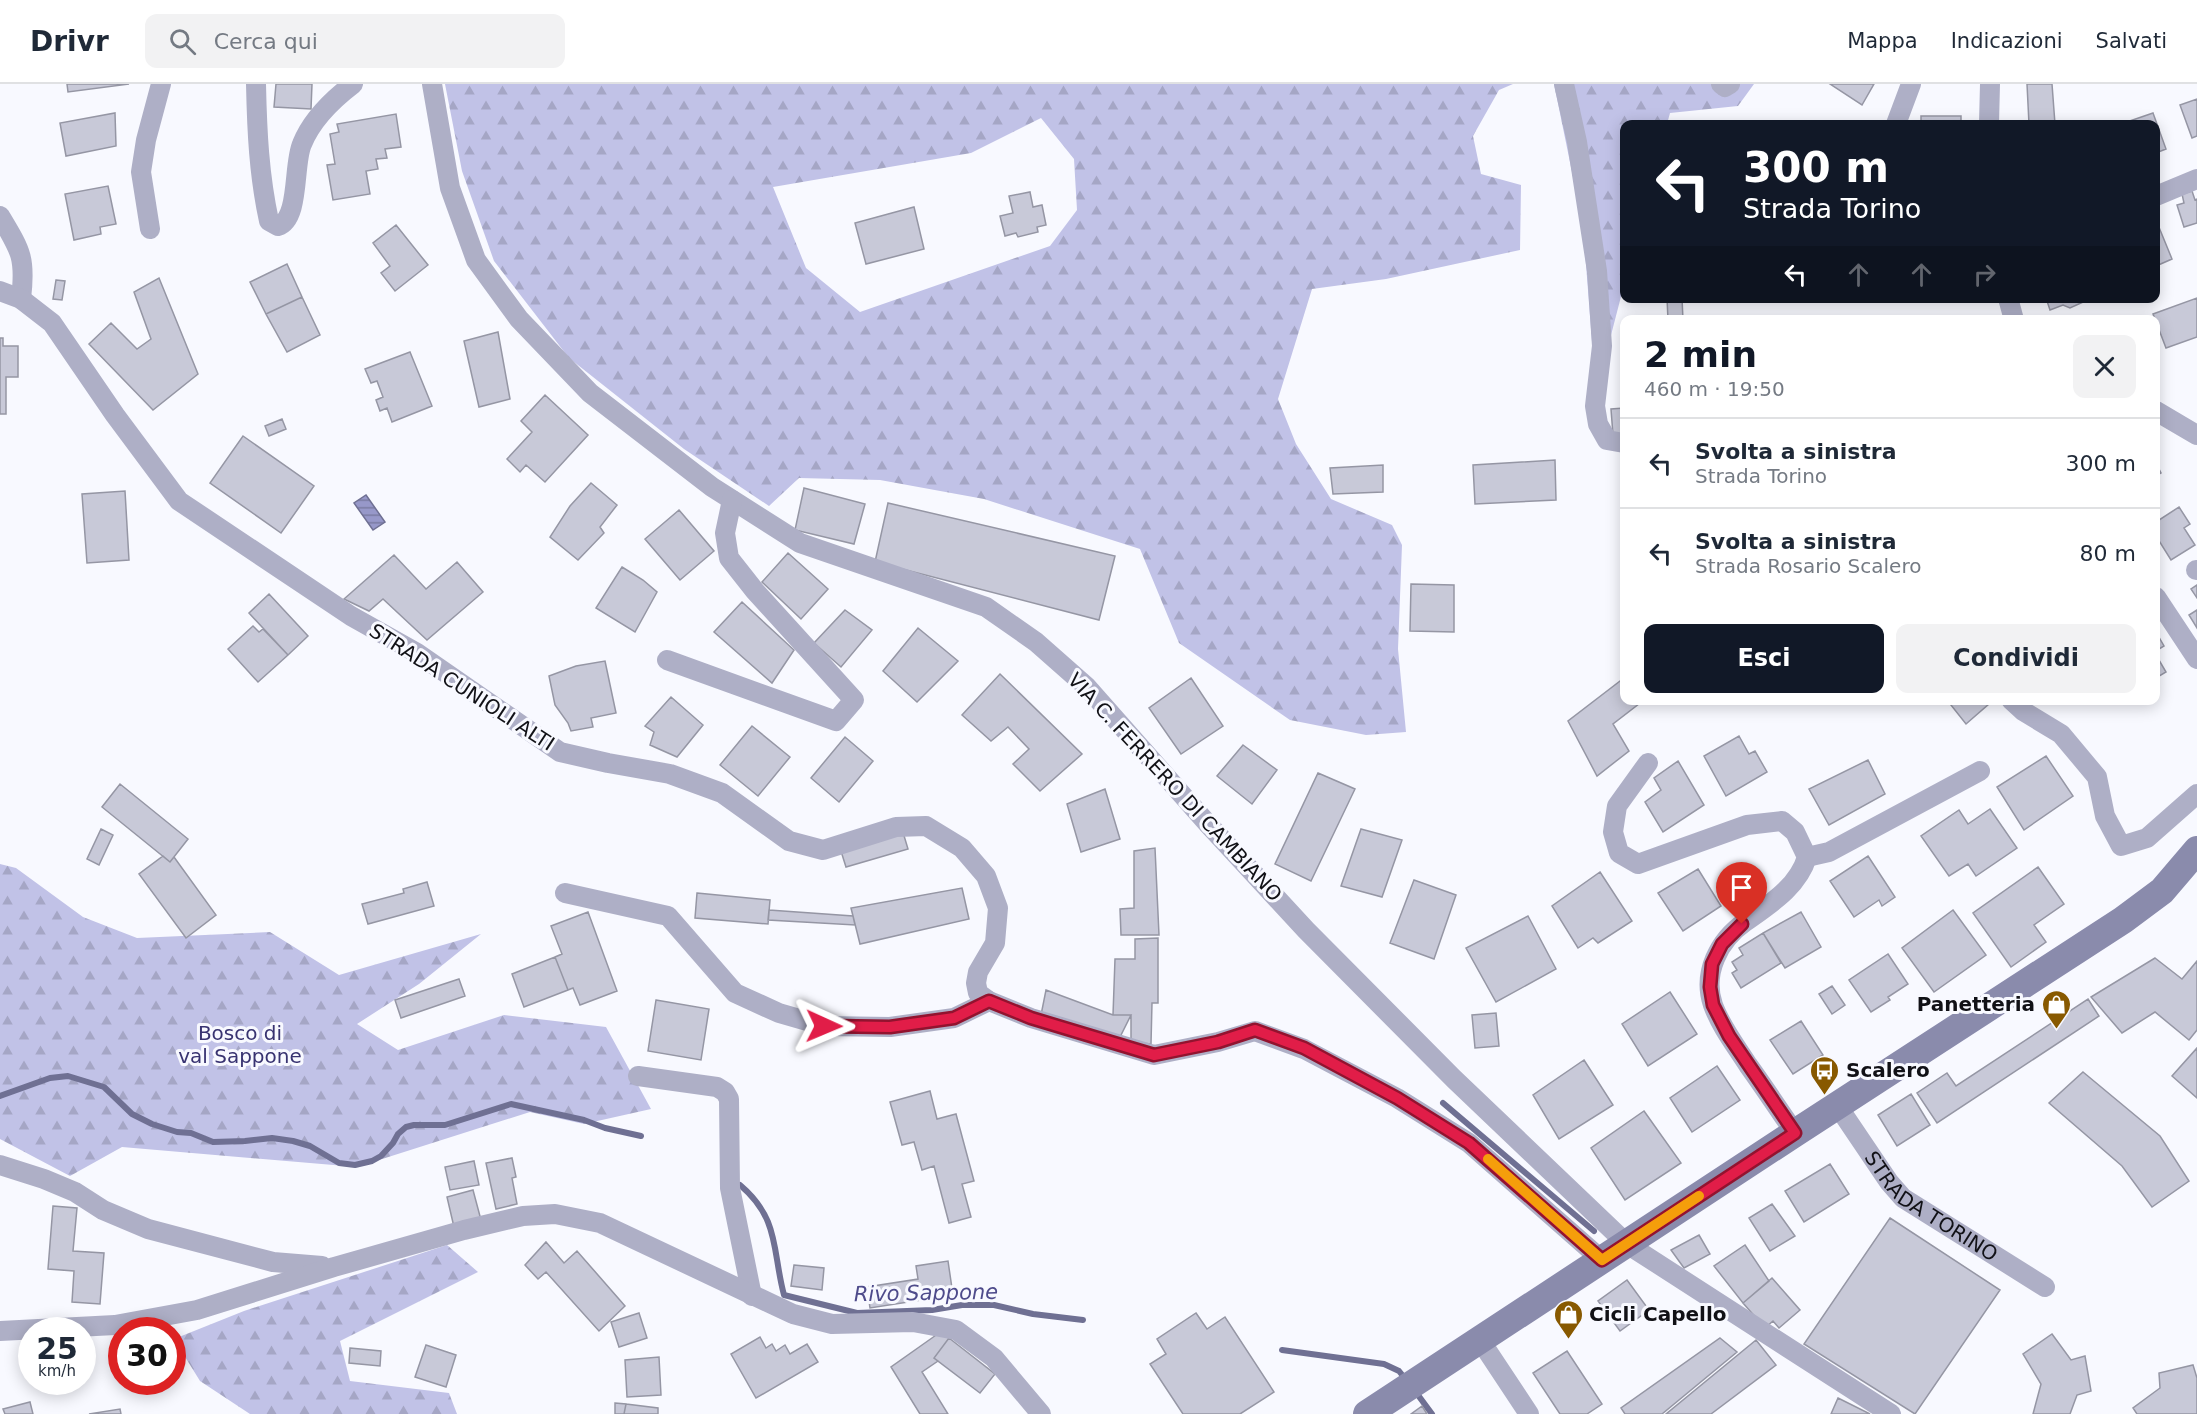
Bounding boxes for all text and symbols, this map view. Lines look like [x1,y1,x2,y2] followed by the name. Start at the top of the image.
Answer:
[145,14,565,68] search box
[30,25,109,58] text: Drivr
[166,25,199,58] icon: search
[214,29,318,54] text: Cerca qui
[1847,29,1918,53] text: Mappa
[1951,29,2063,53] text: Indicazioni
[2096,29,2167,53] text: Salvati
[1743,143,1889,192] text: 300 m
[1644,144,1722,222] icon: left
[1743,193,1921,224] text: Strada Torino
[1779,258,1812,291] icon: left
[1842,258,1875,291] icon: ahead
[1905,258,1938,291] icon: ahead
[1968,258,2001,291] icon: right
[1644,334,1757,375] text: 2 min
[2073,335,2136,398] button: close
[1644,377,1785,401] text: 460 m · 19:50
[1695,439,1897,464] text: Svolta a sinistra
[1644,447,1677,480] icon: left
[2066,451,2136,476] text: 300 m
[1695,464,1827,488] text: Strada Torino
[1695,529,1897,554] text: Svolta a sinistra
[1644,537,1677,570] icon: left
[2080,541,2136,566] text: 80 m
[1695,554,1921,578] text: Strada Rosario Scalero
[365,618,559,756] street label: STRADA CUNIOLI ALTI
[1644,624,1884,693] button: Esci
[1896,624,2136,693] button: Condividi
[1063,668,1287,906] street label: VIA C. FERRERO DI CAMBIANO
[1716,862,1767,924] pin
[1725,871,1758,904] icon: arrive
[2040,988,2072,1030] shop icon: Panetteria
[1917,992,2035,1016] place label: Panetteria
[792,994,856,1058] position arrow
[178,1021,302,1068] park label: Bosco di val Sappone
[1809,1054,1841,1096] bus stop icon: Scalero
[1846,1058,1930,1082] place label: Scalero
[1860,1147,2002,1266] street label: STRADA TORINO
[854,1280,998,1306] water label: Rivo Sappone
[1552,1298,1584,1340] shop icon: Cicli Capello
[1589,1302,1727,1326] place label: Cicli Capello
[108,1317,186,1395] speed limit sign: 30
[36,1331,78,1366] text: 25
[38,1362,76,1380] text: km/h

